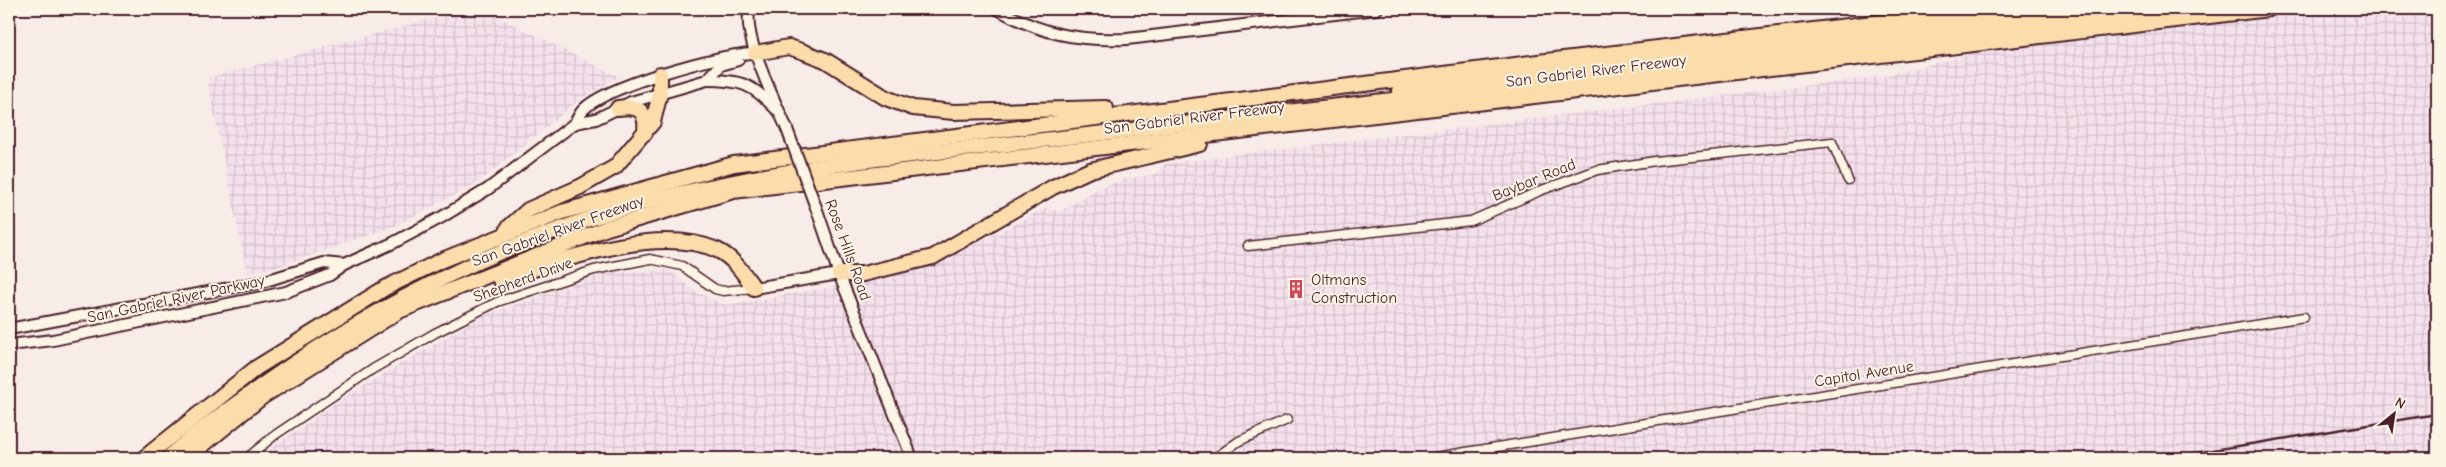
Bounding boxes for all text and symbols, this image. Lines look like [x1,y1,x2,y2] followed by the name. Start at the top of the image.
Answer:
[1505,51,1688,91] street label: San Gabriel River Freeway
[1103,98,1286,138] street label: San Gabriel River Freeway
[1490,155,1578,205] street label: Baybar Road
[470,191,647,271] street label: San Gabriel River Freeway
[821,197,875,303] street label: Rose Hills Road
[471,254,575,306] street label: Shepherd Drive
[86,271,267,327] street label: San Gabriel River Parkway
[1311,271,1397,307] place label: Oltmans Construction
[1285,278,1307,300] building icon: Oltmans Construction
[1813,357,1915,391] street label: Capitol Avenue
[2368,390,2418,440] north arrow
[2392,394,2408,413] text: N

